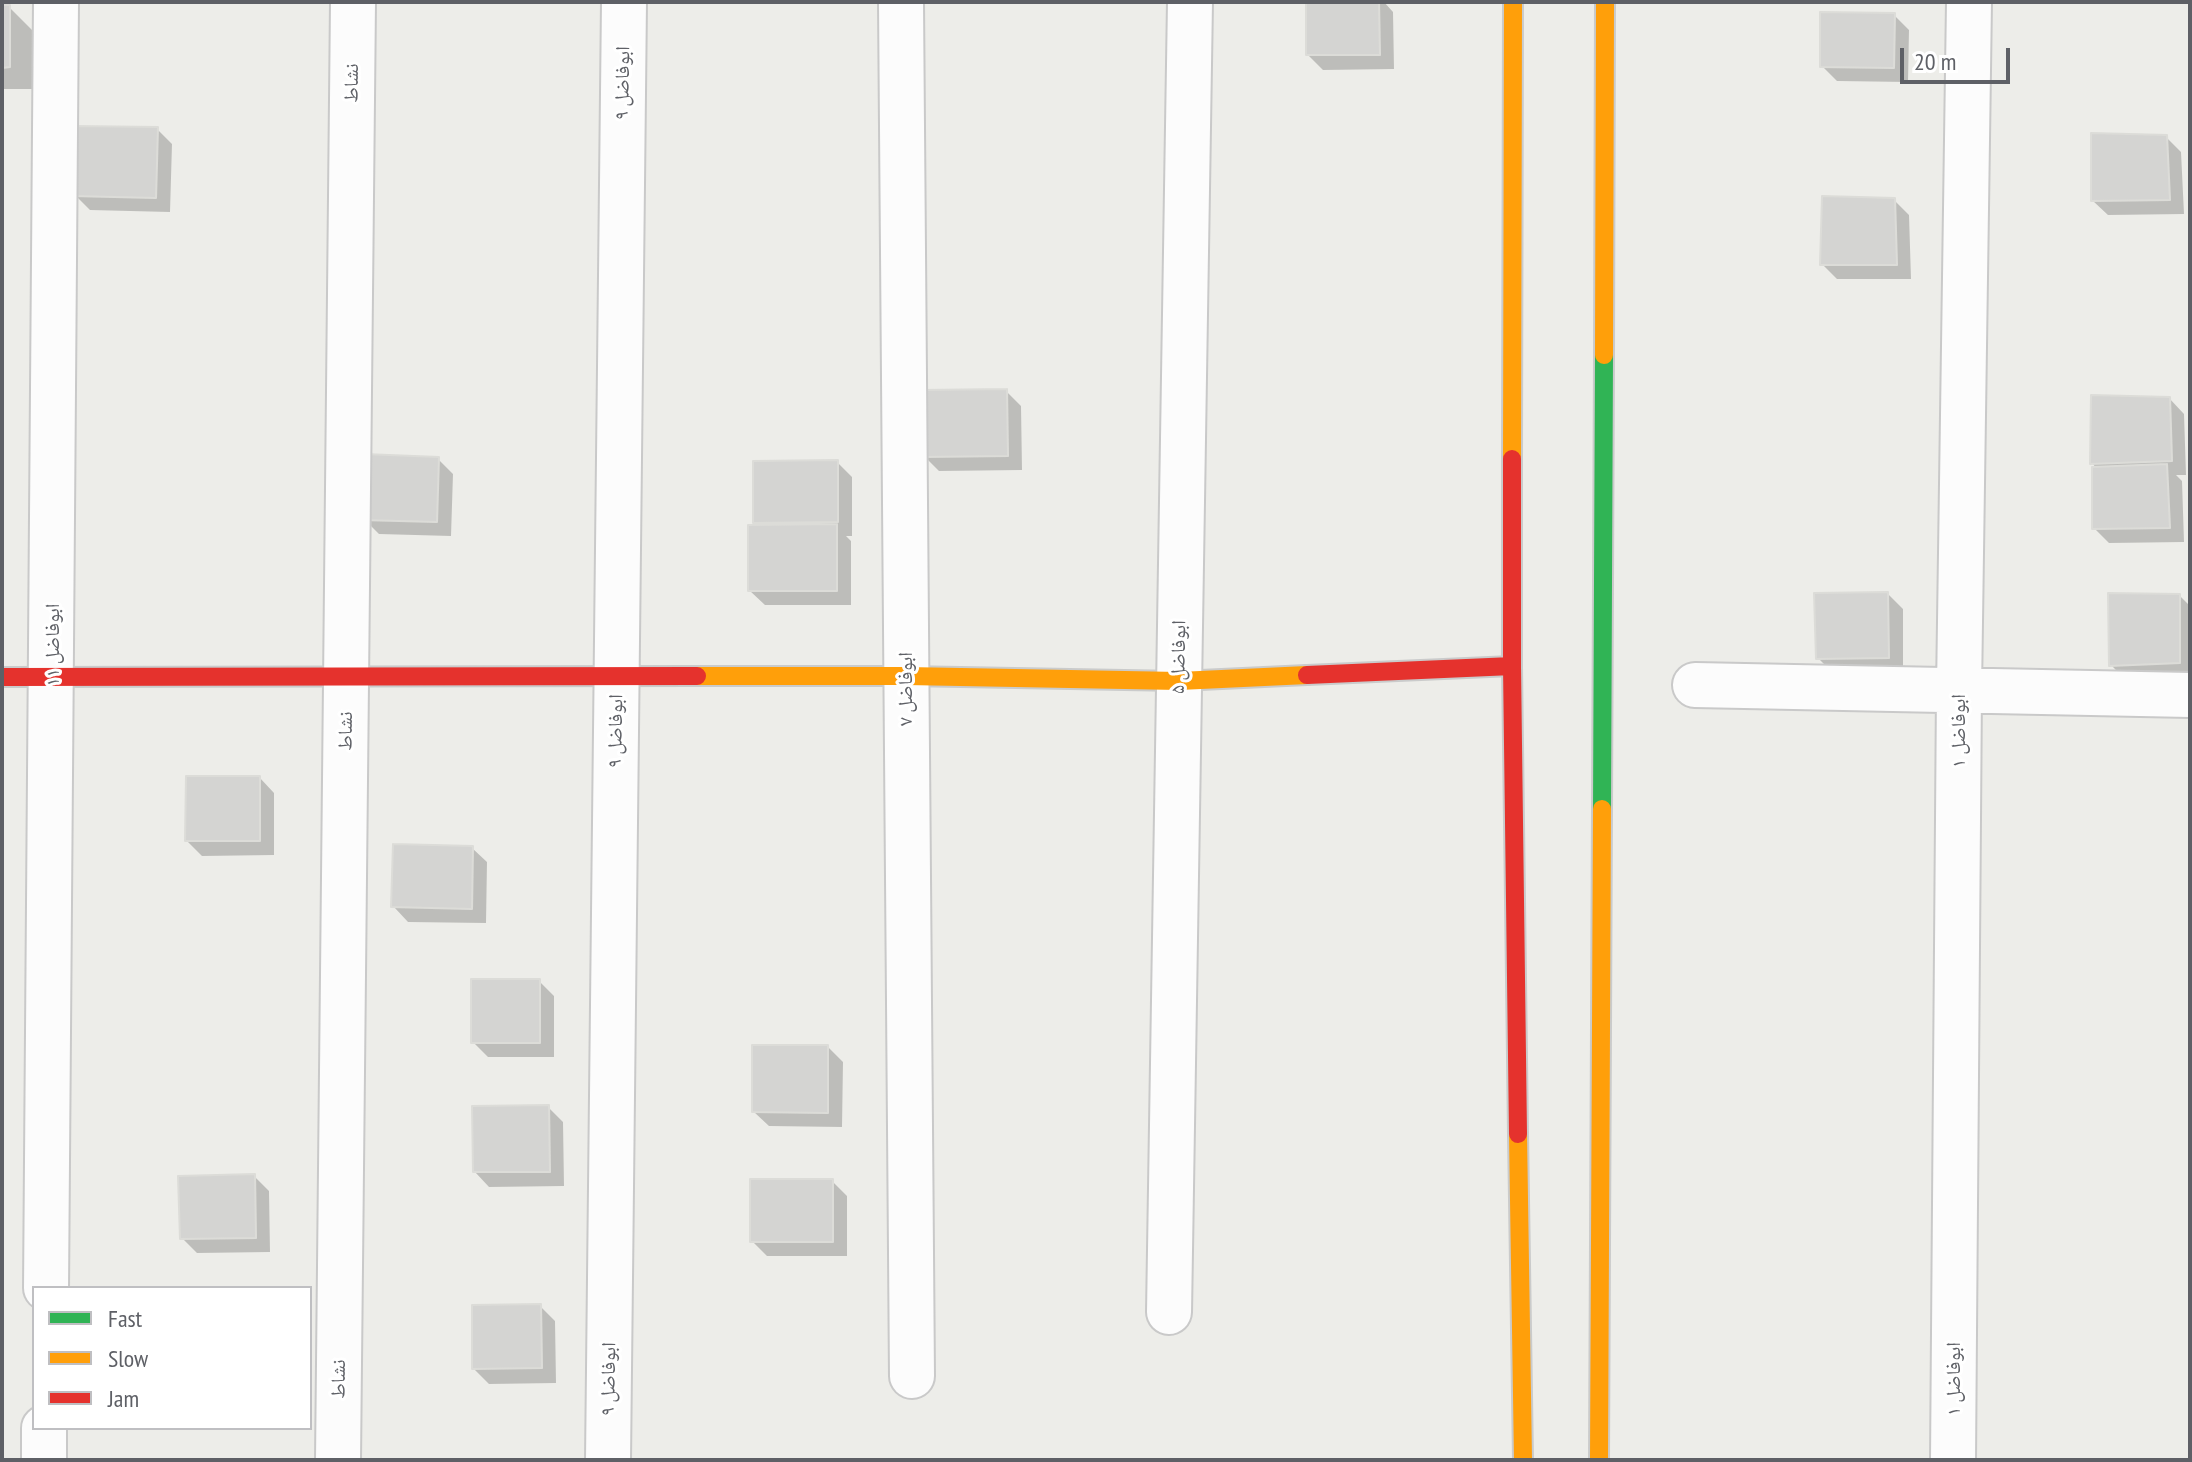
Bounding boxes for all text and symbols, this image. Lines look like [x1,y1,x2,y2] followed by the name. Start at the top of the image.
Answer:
[1904,32,2014,82] scale bar
[610,46,636,120] street label: ابوفاضل ۹
[1914,46,1956,77] text: 20 m
[340,63,364,103] street label: نشاط
[41,604,65,686] street label: ابوفاضل ۱۱
[1166,620,1192,694] street label: ابوفاضل ۵
[894,652,918,726] street label: ابوفاضل ۷
[603,694,629,768] street label: ابوفاضل ۹
[1947,694,1971,768] street label: ابوفاضل ۱
[334,711,358,751] street label: نشاط
[32,1286,312,1430] legend
[108,1303,142,1334] text: Fast
[596,1342,622,1416] street label: ابوفاضل ۹
[1942,1342,1966,1416] street label: ابوفاضل ۱
[108,1343,148,1374] text: Slow
[327,1359,351,1399] street label: نشاط
[108,1383,139,1414] text: Jam

